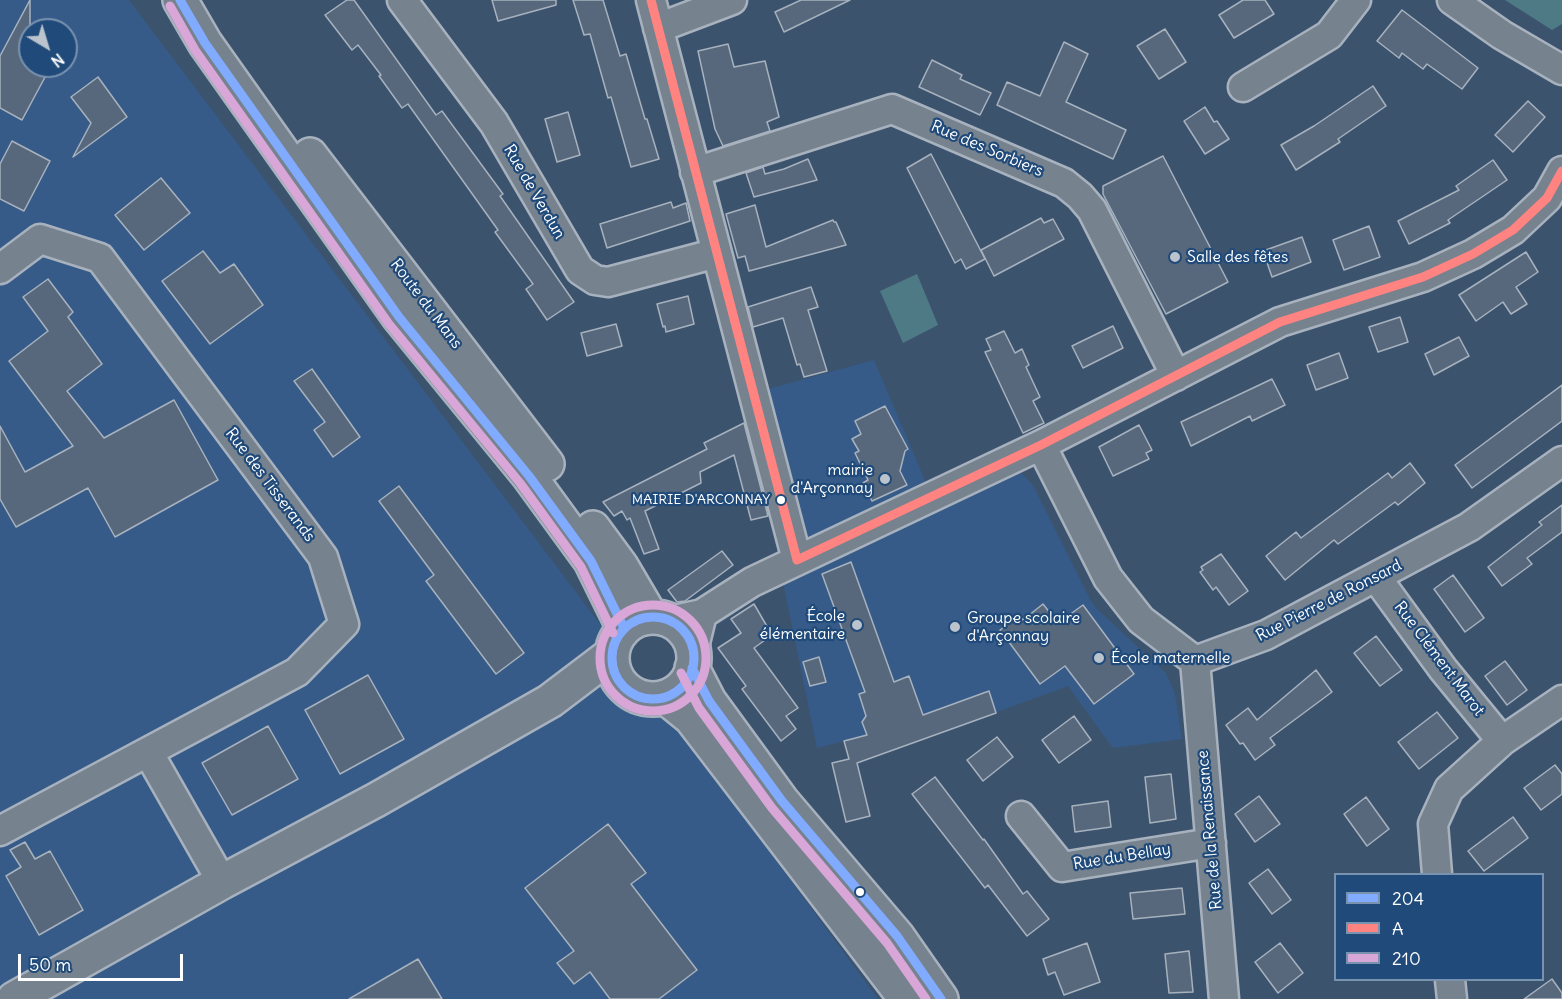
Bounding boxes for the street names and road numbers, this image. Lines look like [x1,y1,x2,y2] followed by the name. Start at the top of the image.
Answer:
[928,117,1046,181] street label: Rue des Sorbiers
[499,141,569,243] street label: Rue de Verdun
[386,255,466,353] street label: Route du Mans
[221,424,319,546] street label: Rue des Tisserands
[1253,556,1405,646] street label: Rue Pierre de Ronsard
[1390,598,1488,720] street label: Rue Clément Marot
[1193,749,1227,911] street label: Rue de la Renaissance
[1072,840,1172,874] street label: Rue du Bellay

